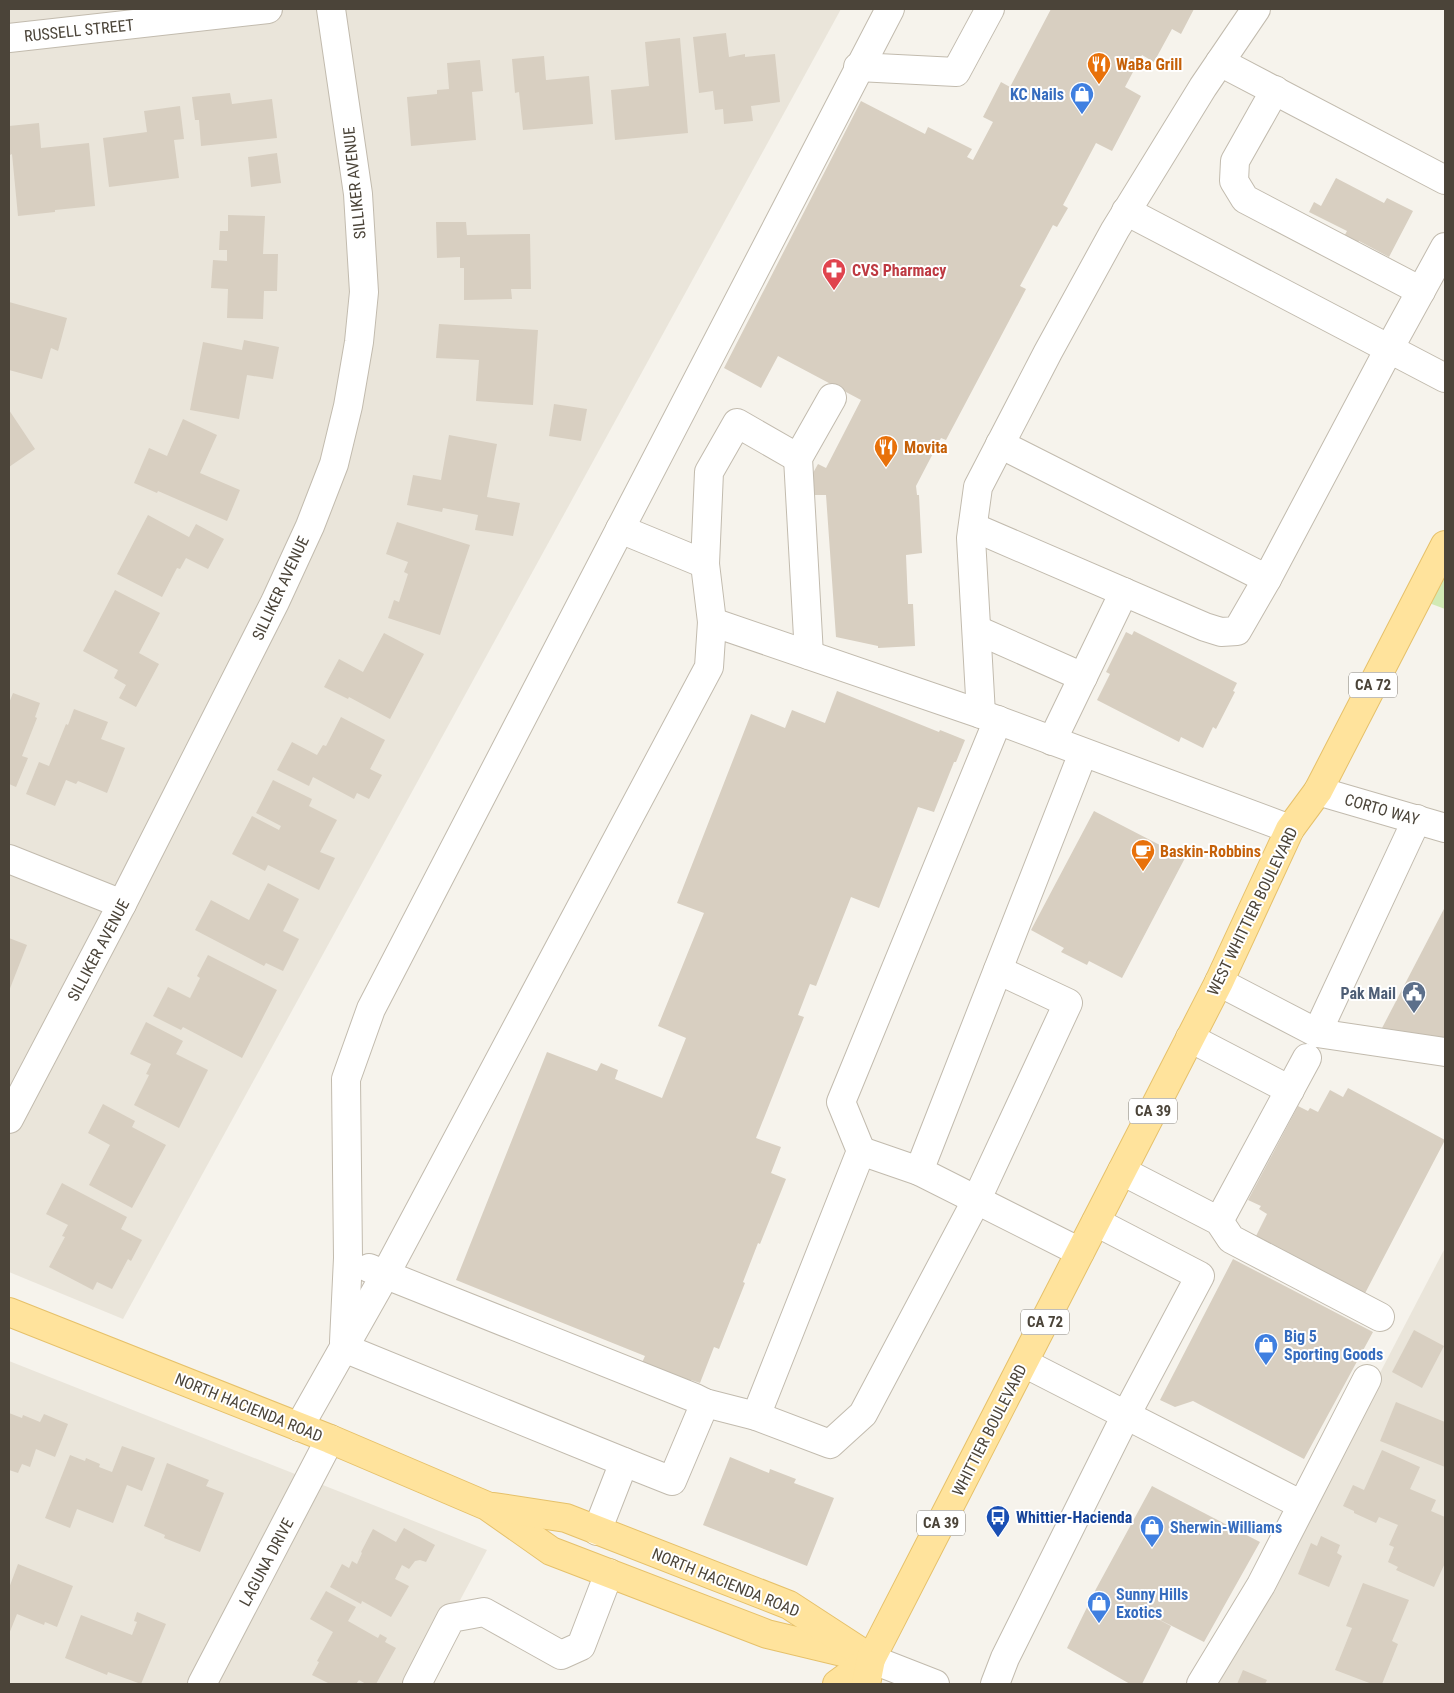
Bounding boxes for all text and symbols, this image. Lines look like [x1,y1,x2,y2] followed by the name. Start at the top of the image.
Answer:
[23,15,135,46] street label: RUSSELL STREET
[1086,51,1112,85] restaurant icon: WaBa Grill
[1116,55,1182,74] place label: WaBa Grill
[1069,81,1095,115] shop icon: KC Nails
[1010,85,1064,104] place label: KC Nails
[339,126,370,240] street label: SILLIKER AVENUE
[821,257,847,291] pharmacy icon: CVS Pharmacy
[852,261,946,280] place label: CVS Pharmacy
[873,434,899,468] restaurant icon: Movita
[904,438,948,457] place label: Movita
[248,533,313,643] street label: SILLIKER AVENUE
[1349,672,1397,698] road number: CA 72
[1342,790,1422,829] street label: CORTO WAY
[1203,824,1302,999] street label: WEST WHITTIER BOULEVARD
[1130,838,1156,872] cafe icon: Baskin-Robbins
[1160,842,1261,861] place label: Baskin-Robbins
[64,896,133,1004] street label: SILLIKER AVENUE
[1401,980,1427,1014] public building icon: Pak Mail
[1340,984,1396,1003] place label: Pak Mail
[1129,1098,1177,1124] road number: CA 39
[1021,1310,1069,1334] road number: CA 72
[1284,1327,1383,1364] place label: Big 5 Sporting Goods
[1253,1332,1279,1366] shop icon: Big 5 Sporting Goods
[948,1361,1031,1499] street label: WHITTIER BOULEVARD
[172,1369,325,1446] street label: NORTH HACIENDA ROAD
[985,1504,1011,1538] bus stop icon: Whittier-Hacienda
[1016,1508,1133,1527] place label: Whittier-Hacienda
[917,1510,965,1536] road number: CA 39
[1139,1514,1165,1548] shop icon: Sherwin-Williams
[235,1515,298,1609] street label: LAGUNA DRIVE
[1170,1518,1282,1537] place label: Sherwin-Williams
[649,1544,802,1621] street label: NORTH HACIENDA ROAD
[1116,1585,1188,1622] place label: Sunny Hills Exotics
[1086,1590,1112,1624] shop icon: Sunny Hills Exotics

